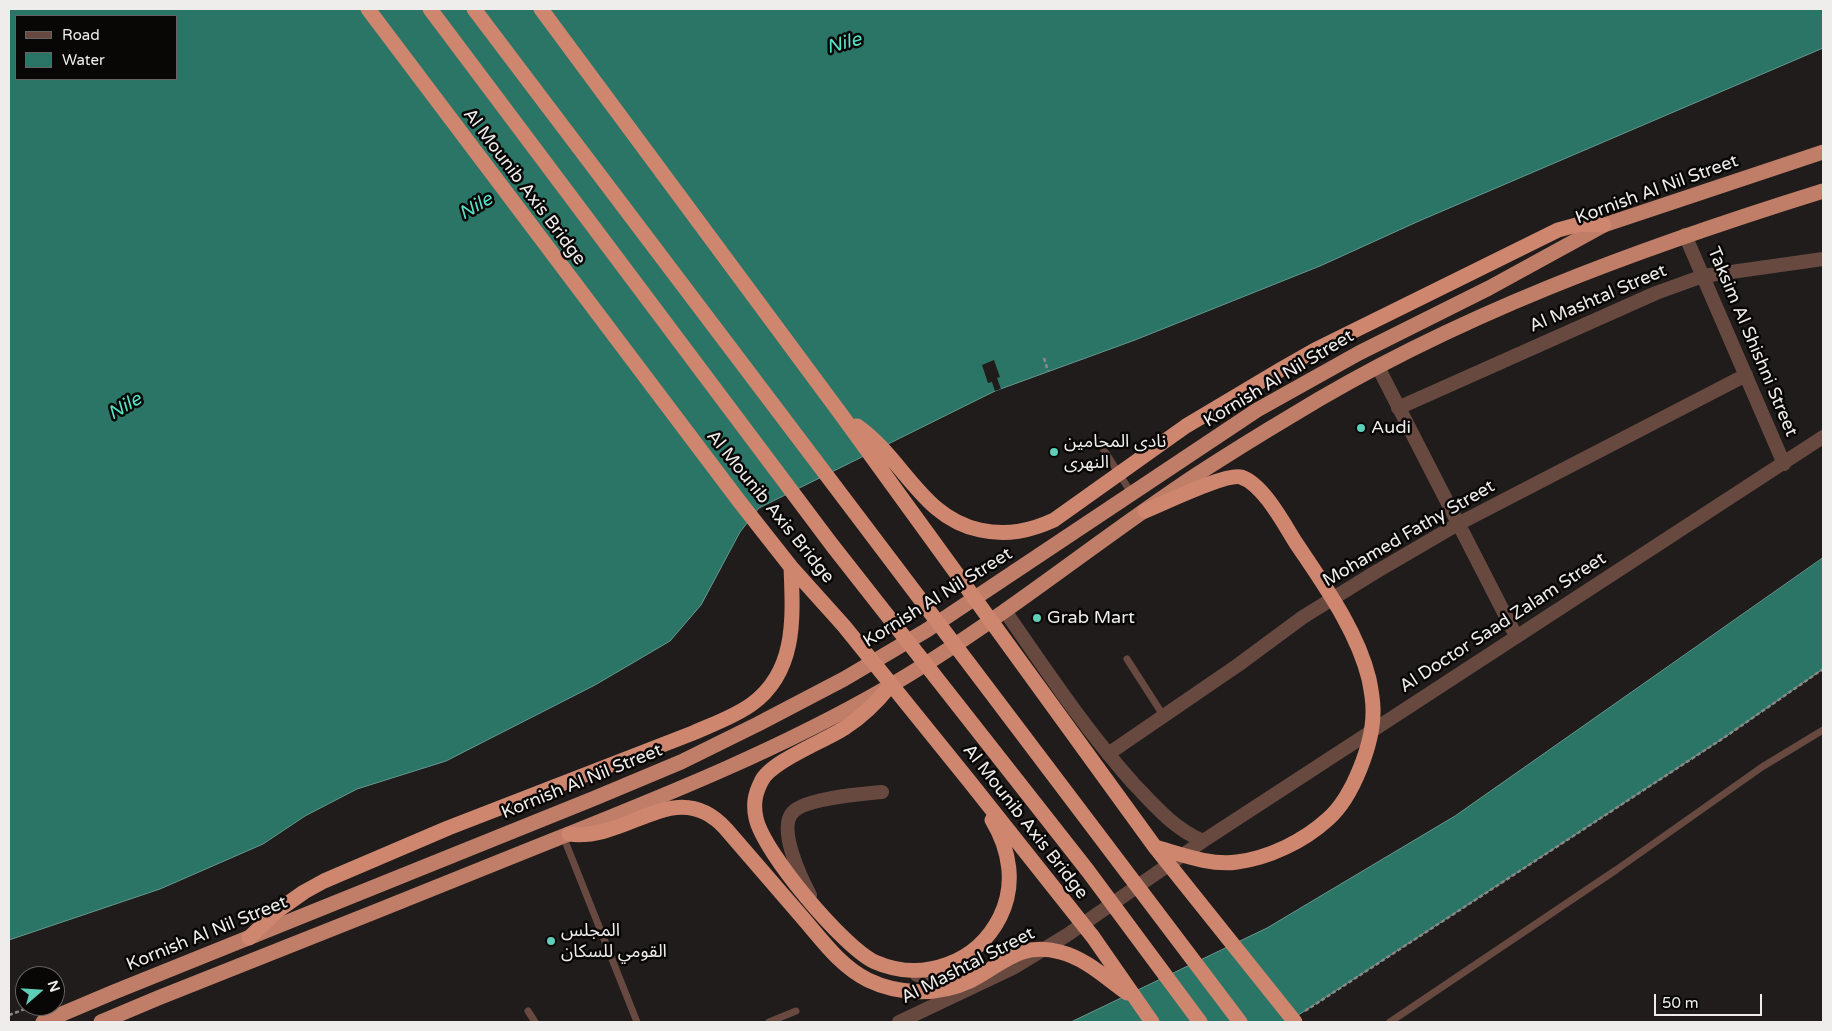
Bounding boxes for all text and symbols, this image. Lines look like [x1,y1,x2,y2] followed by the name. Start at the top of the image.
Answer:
[15,15,178,80] legend
[62,26,100,44] text: Road
[824,28,864,60] water label: Nile
[62,51,105,69] text: Water
[458,104,590,270] street label: Al Mounib Axis Bridge
[1573,151,1741,229] street label: Kornish Al Nil Street
[455,188,497,226] water label: Nile
[1702,244,1802,440] street label: Taksim Al Shishni Street
[1526,260,1670,338] street label: Al Mashtal Street
[1200,326,1358,432] street label: Kornish Al Nil Street
[104,388,146,426] water label: Nile
[1371,417,1411,439] place label: Audi
[1355,422,1367,434] marker: Audi
[702,426,838,588] street label: Al Mounib Axis Bridge
[1064,431,1166,474] place label: نادى المحامين النهرى
[1048,446,1060,458] marker: نادى المحامين النهرى
[1319,476,1499,592] street label: Mohamed Fathy Street
[860,543,1016,653] street label: Kornish Al Nil Street
[1396,548,1610,698] street label: Al Doctor Saad Zalam Street
[1047,607,1135,629] place label: Grab Mart
[1031,612,1043,624] marker: Grab Mart
[498,740,666,824] street label: Kornish Al Nil Street
[958,740,1092,904] street label: Al Mounib Axis Bridge
[123,892,291,976] street label: Kornish Al Nil Street
[561,920,667,962] place label: المجلس القومي للسكان
[898,923,1038,1009] street label: Al Mashtal Street
[545,935,557,947] marker: المجلس القومي للسكان
[15,966,65,1016] north arrow
[44,978,64,994] text: N
[1657,984,1764,1016] scale bar
[1662,994,1699,1012] text: 50 m

